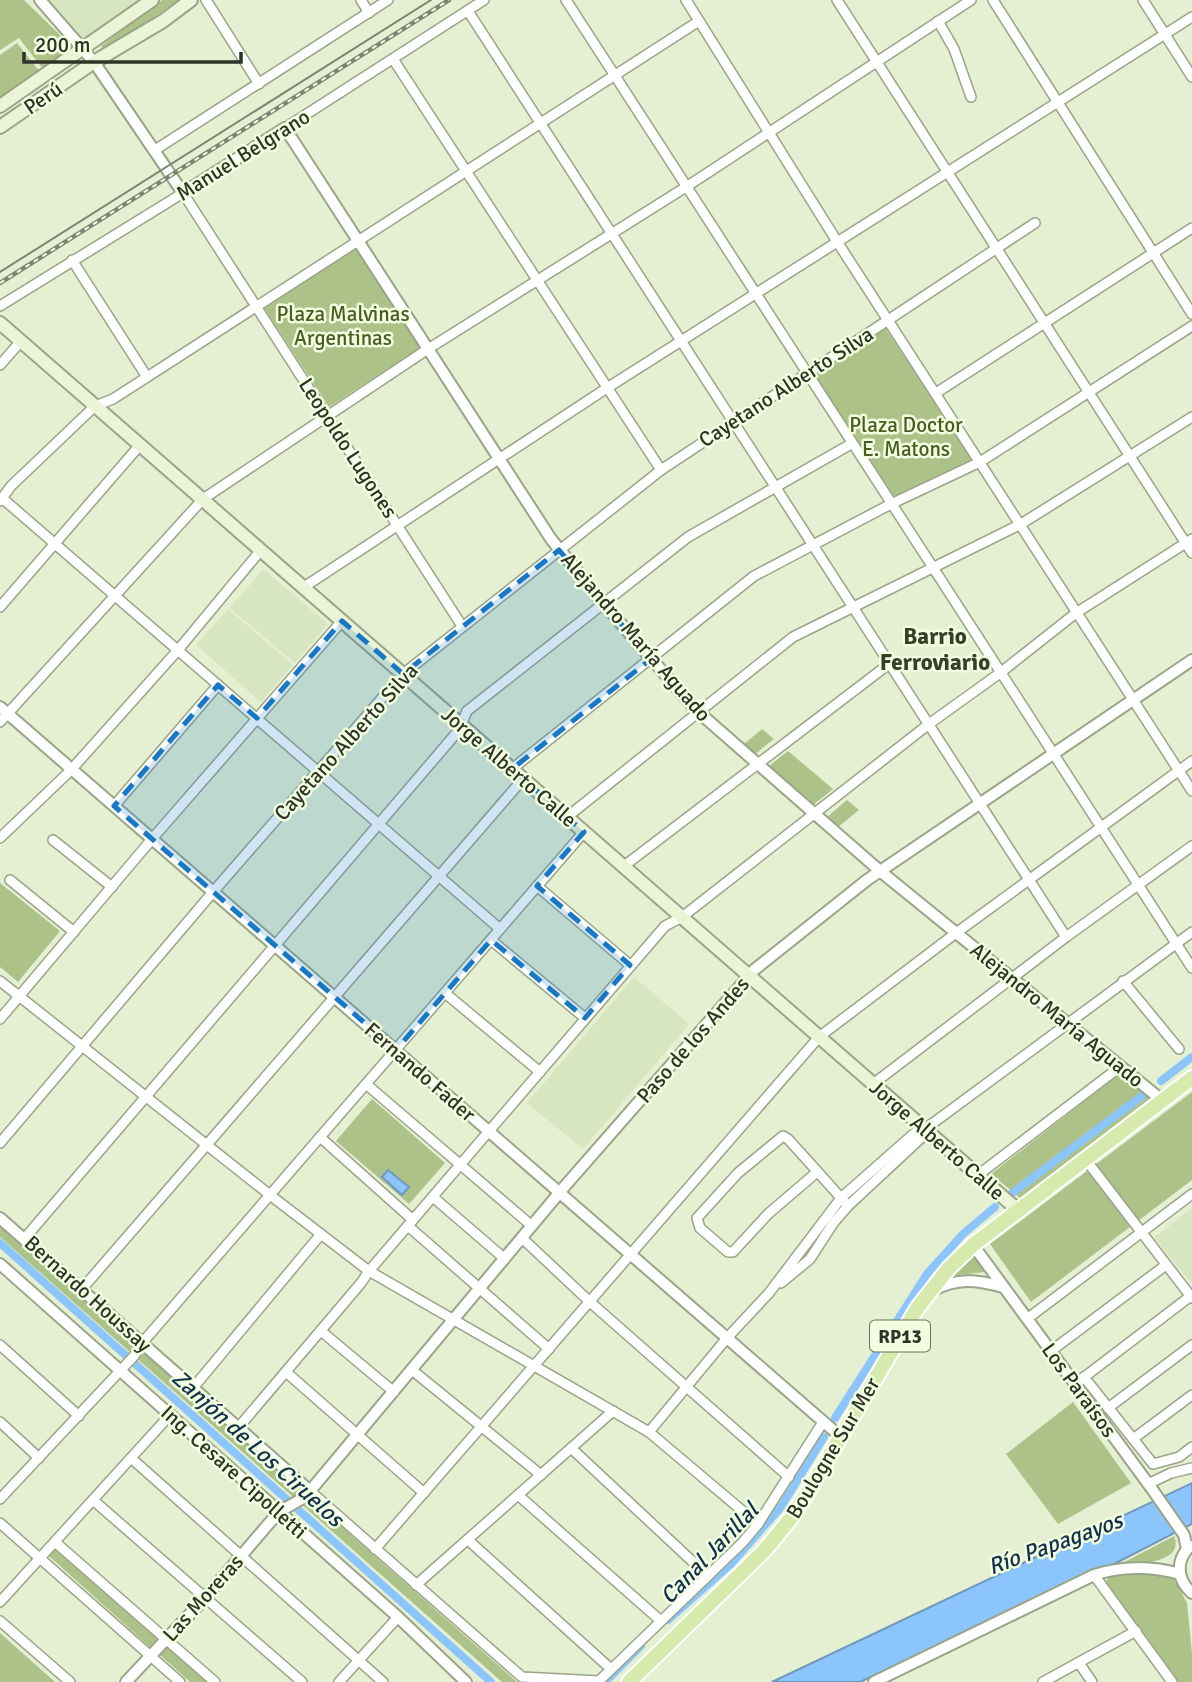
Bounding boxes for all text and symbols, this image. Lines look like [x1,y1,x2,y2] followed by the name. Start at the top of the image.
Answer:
[24,21,242,65] scale bar
[35,32,90,58] text: 200 m
[19,76,67,120] street label: Perú
[171,104,315,206] street label: Manuel Belgrano
[276,301,410,351] park label: Plaza Malvinas Argentinas
[694,321,878,453] street label: Cayetano Alberto Silva
[293,373,403,523] street label: Leopoldo Lugones
[849,412,963,462] park label: Plaza Doctor E. Matons
[555,547,717,727] street label: Alejandro María Aguado
[880,622,990,677] district label: Barrio Ferroviario
[269,658,423,826] street label: Cayetano Alberto Silva
[436,701,582,833] street label: Jorge Alberto Calle
[965,937,1149,1093] street label: Alejandro María Aguado
[631,972,755,1108] street label: Paso de los Andes
[359,1017,481,1128] street label: Fernando Fader
[864,1074,1010,1206] street label: Jorge Alberto Calle
[19,1230,157,1358] street label: Bernardo Houssay
[870,1320,930,1352] road number: RP13
[1036,1338,1122,1442] street label: Los Paraísos
[166,1364,351,1534] water label: Zanjón de Los Ciruelos
[781,1372,886,1523] street label: Boulogne Sur Mer
[156,1400,312,1544] street label: Ing. Cesare Cipolletti
[654,1495,766,1610] water label: Canal Jarillal
[984,1505,1128,1581] water label: Río Papagayos
[157,1549,249,1647] street label: Las Moreras

